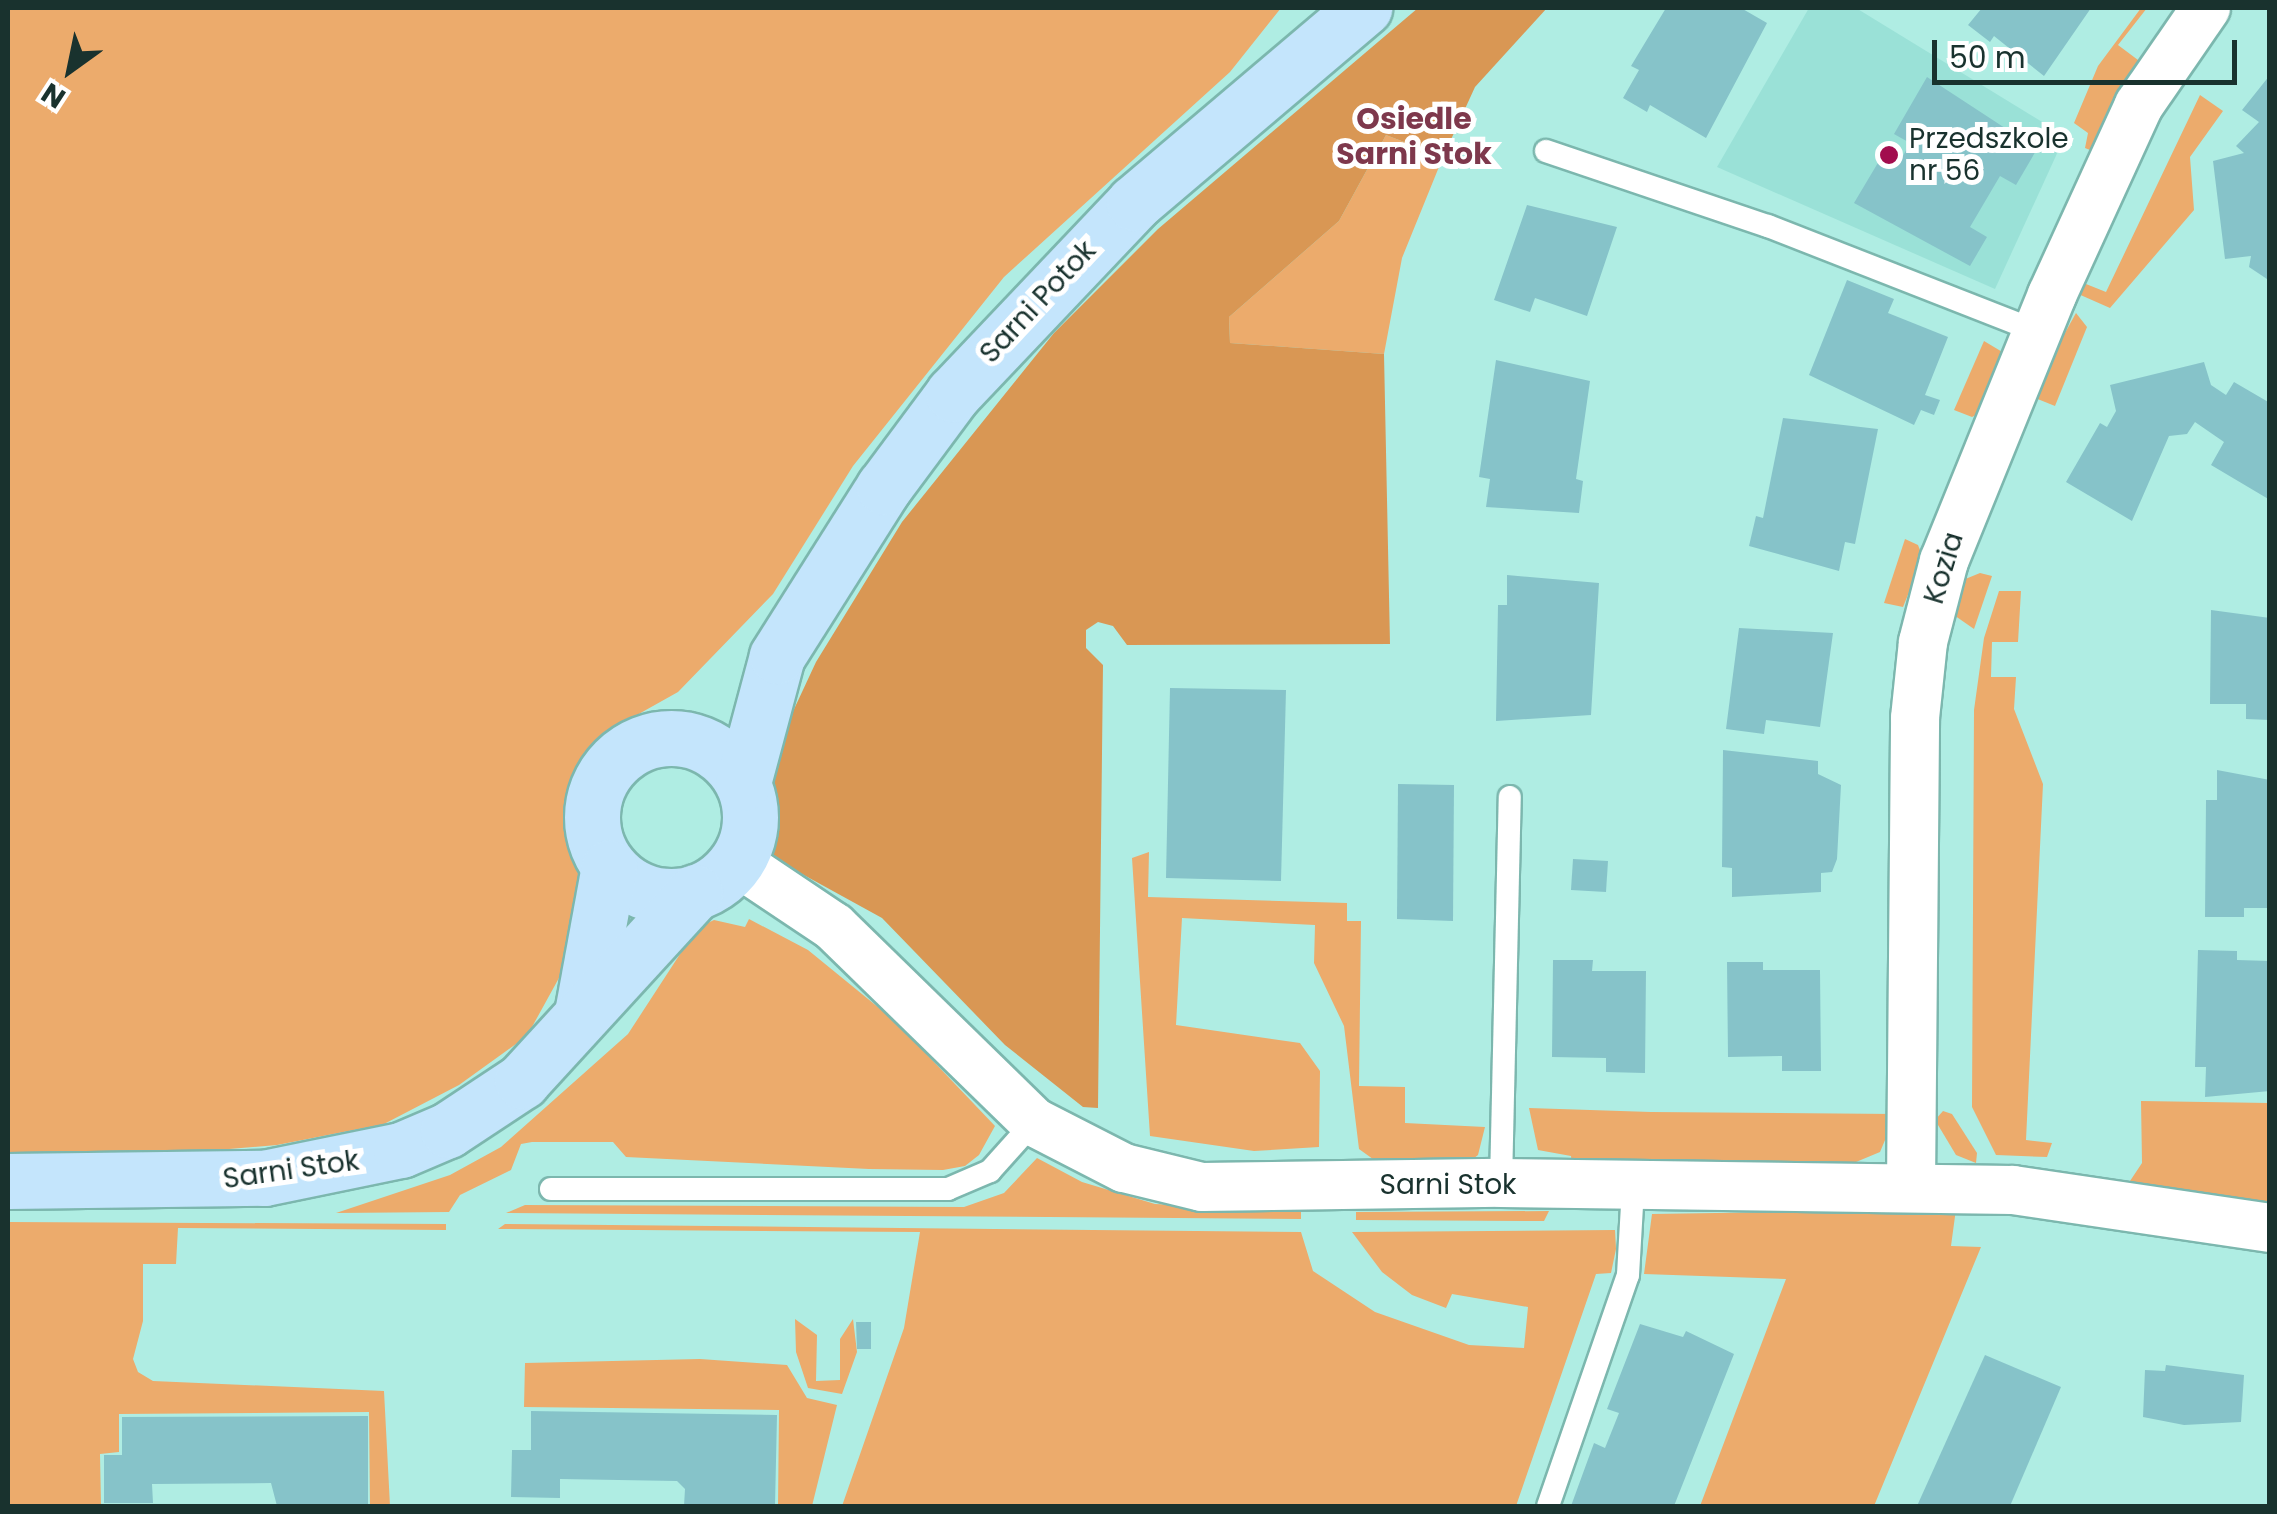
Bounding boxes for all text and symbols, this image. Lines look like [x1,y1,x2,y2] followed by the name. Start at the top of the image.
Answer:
[20,20,120,120] north arrow
[1937,20,2242,82] scale bar
[1949,36,2026,79] text: 50 m
[34,73,73,118] text: N
[1336,101,1492,172] district label: Osiedle Sarni Stok
[1909,122,2069,188] place label: Przedszkole nr 56
[1878,144,1900,166] marker: Przedszkole nr 56
[973,234,1103,370] street label: Sarni Potok
[1917,528,1971,608] street label: Kozia
[221,1144,361,1196] street label: Sarni Stok
[1379,1168,1517,1202] street label: Sarni Stok

